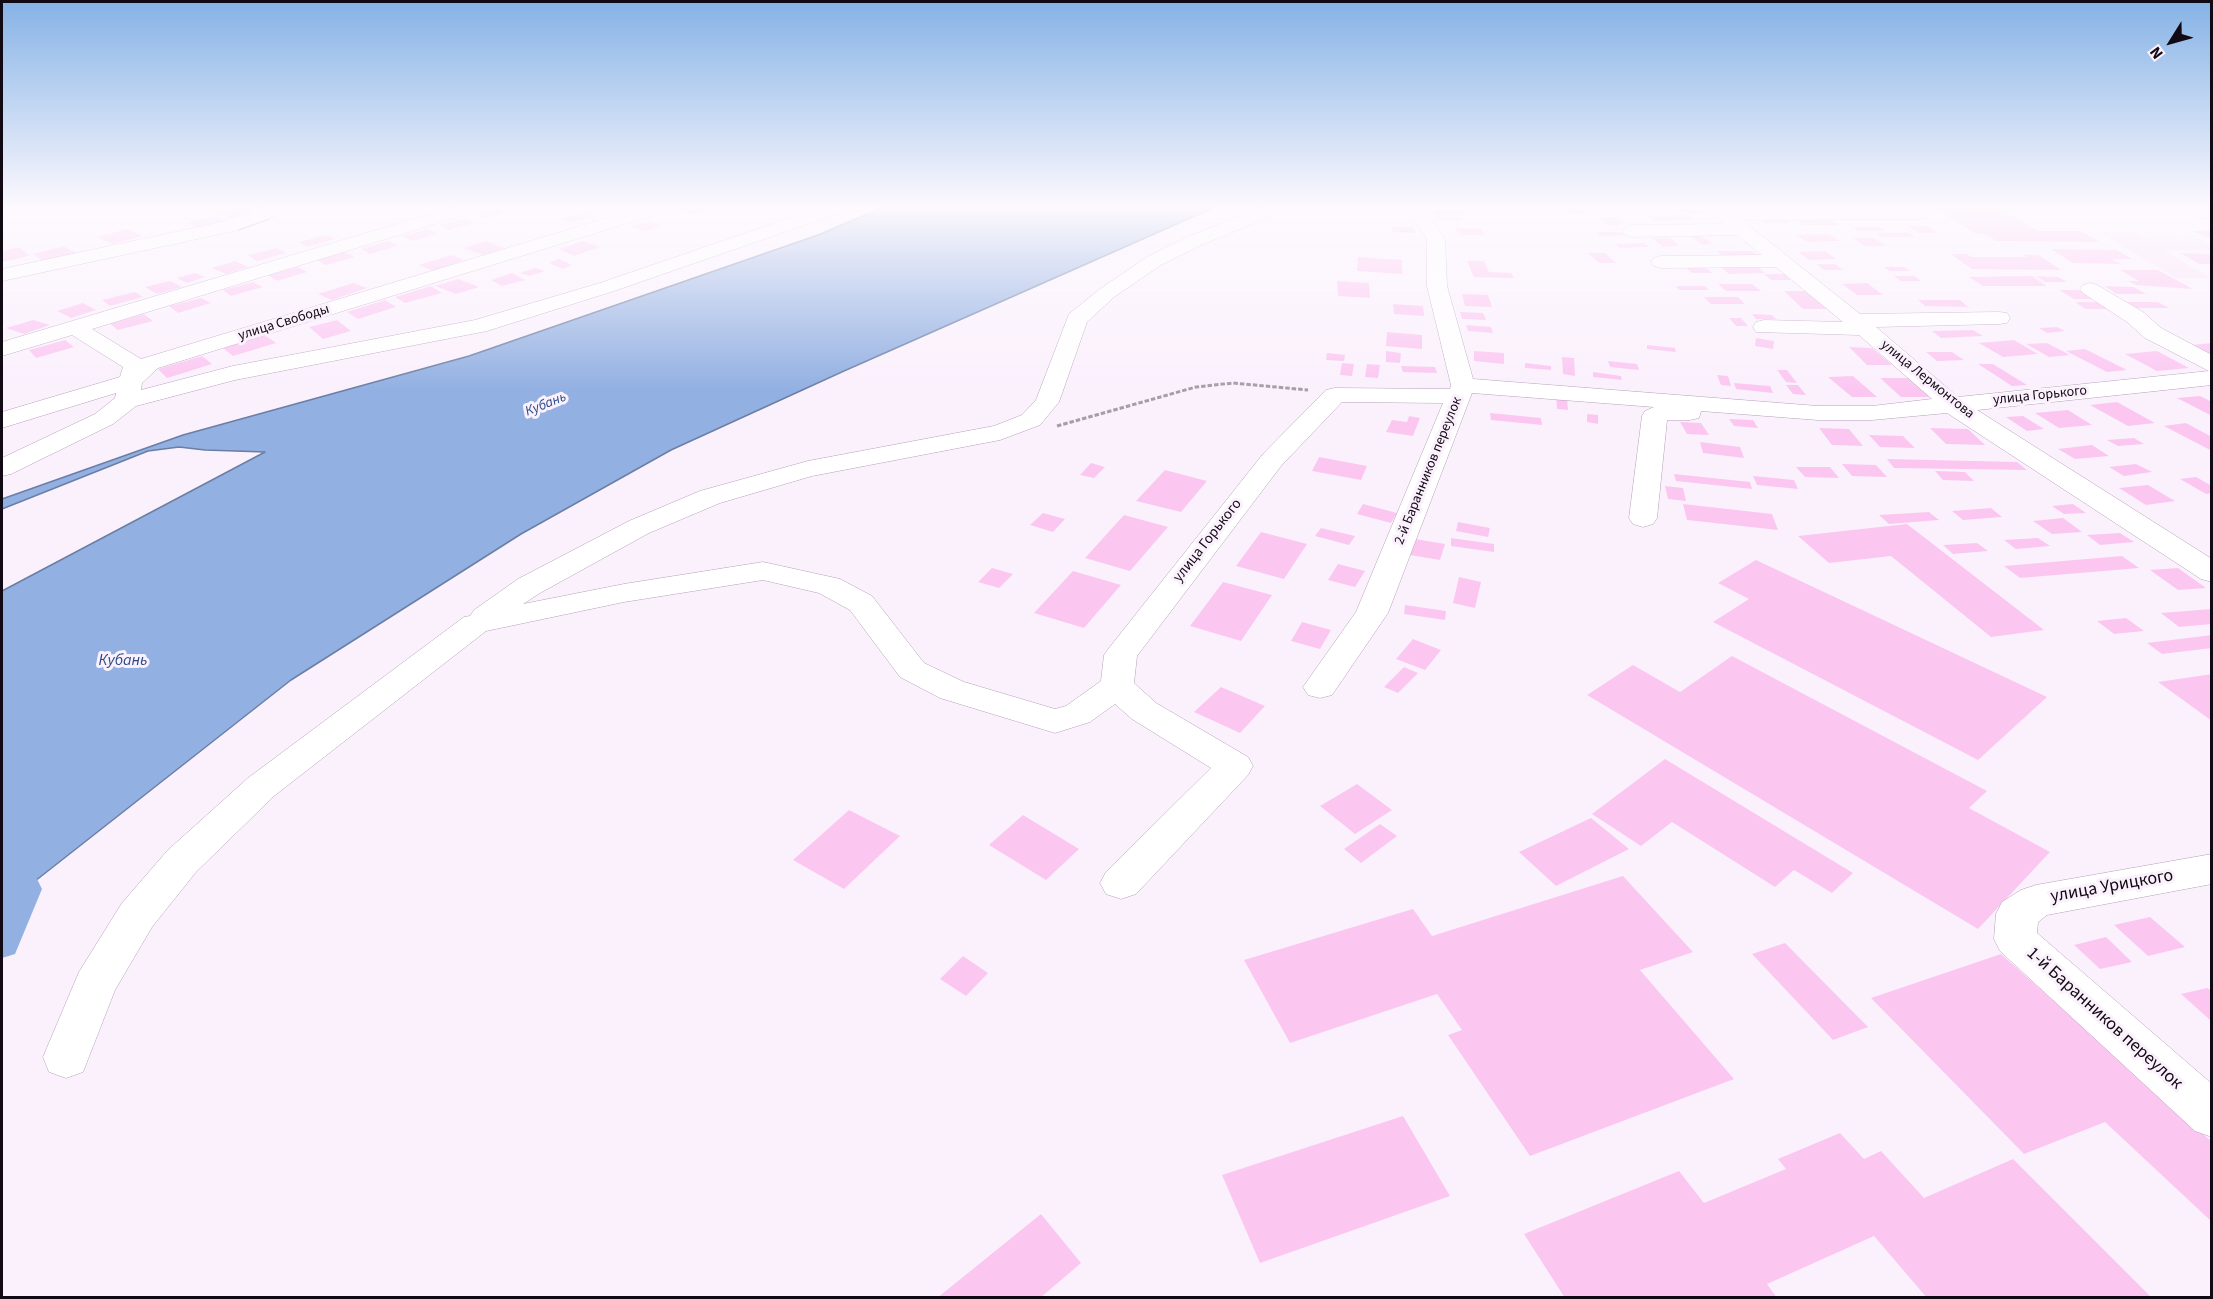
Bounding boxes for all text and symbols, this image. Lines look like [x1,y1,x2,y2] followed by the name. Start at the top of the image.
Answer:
[2141,12,2201,72] north arrow
[2145,42,2169,64] text: N
[236,301,332,345] street label: улица Свободы
[1877,337,1977,423] street label: улица Лермонтова
[1992,383,2088,409] street label: улица Горького
[523,389,569,421] water label: Кубань
[1392,395,1466,547] street label: 2-й Баранников переулок
[1170,496,1246,586] street label: улица Горького
[99,651,147,671] water label: Кубань
[2049,866,2175,908] street label: улица Урицкого
[2022,943,2186,1095] street label: 1-й Баранников переулок

